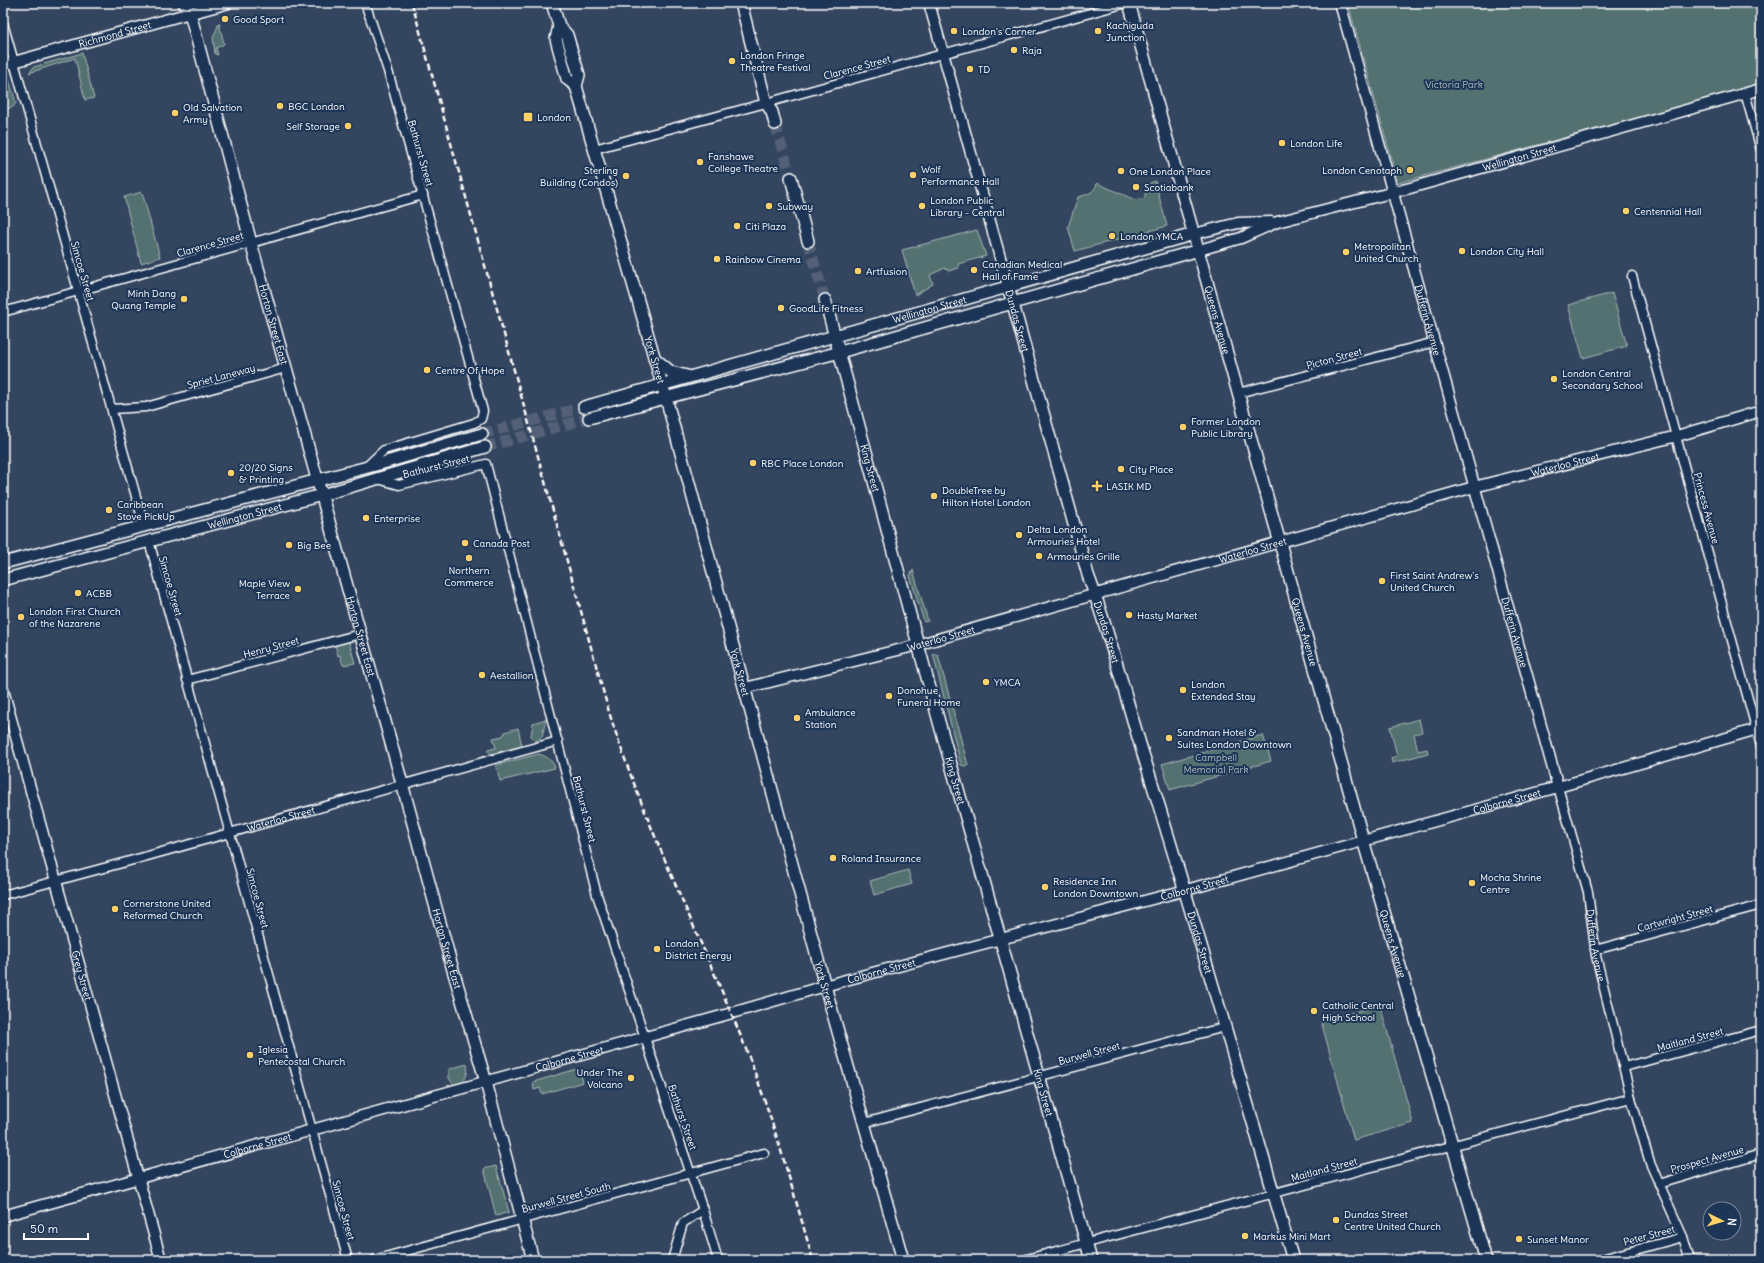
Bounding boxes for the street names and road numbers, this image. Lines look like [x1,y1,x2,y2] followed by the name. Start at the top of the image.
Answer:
[77,18,153,51] street label: Richmond Street
[822,52,893,83] street label: Clarence Street
[405,119,436,188] street label: Bathurst Street
[1481,141,1559,174] street label: Wellington Street
[175,229,246,260] street label: Clarence Street
[68,240,97,303] street label: Simcoe Street
[256,283,291,367] street label: Horton Street East
[1412,283,1444,357] street label: Dufferin Avenue
[1201,284,1233,356] street label: Queens Avenue
[1002,288,1032,354] street label: Dundas Street
[891,293,969,326] street label: Wellington Street
[641,334,668,386] street label: York Street
[1305,345,1364,372] street label: Picton Street
[186,361,257,392] street label: Spriet Laneway
[857,443,883,494] street label: King Street
[1530,450,1601,479] street label: Waterloo Street
[401,452,471,481] street label: Bathurst Street
[1691,471,1722,545] street label: Princess Avenue
[206,500,284,532] street label: Wellington Street
[1217,534,1289,566] street label: Waterloo Street
[156,555,185,618] street label: Simcoe Street
[343,595,378,679] street label: Horton Street East
[1498,595,1530,669] street label: Dufferin Avenue
[1289,596,1320,668] street label: Queens Avenue
[1091,600,1122,665] street label: Dundas Street
[906,623,977,654] street label: Waterloo Street
[242,634,301,661] street label: Henry Street
[727,647,752,698] street label: York Street
[942,755,968,807] street label: King Street
[570,774,599,844] street label: Bathurst Street
[1472,786,1543,817] street label: Colborne Street
[245,803,317,835] street label: Waterloo Street
[243,867,272,930] street label: Simcoe Street
[1159,872,1231,903] street label: Colborne Street
[1636,902,1715,935] street label: Cartwright Street
[429,907,464,991] street label: Horton Street East
[1377,908,1409,979] street label: Queens Avenue
[1583,909,1608,983] street label: Dufferin Avenue
[1184,910,1215,976] street label: Dundas Street
[68,949,95,1002] street label: Grey Street
[846,956,918,986] street label: Colborne Street
[812,960,837,1011] street label: York Street
[1656,1024,1725,1055] street label: Maitland Street
[1057,1039,1122,1068] street label: Burwell Street
[534,1043,606,1074] street label: Colborne Street
[1030,1067,1056,1118] street label: King Street
[665,1083,700,1152] street label: Bathurst Street
[222,1130,293,1161] street label: Colborne Street
[1669,1143,1745,1176] street label: Prospect Avenue
[1290,1154,1359,1185] street label: Maitland Street
[329,1179,358,1242] street label: Simcoe Street
[520,1179,612,1216] street label: Burwell Street South
[1622,1222,1677,1249] street label: Peter Street

